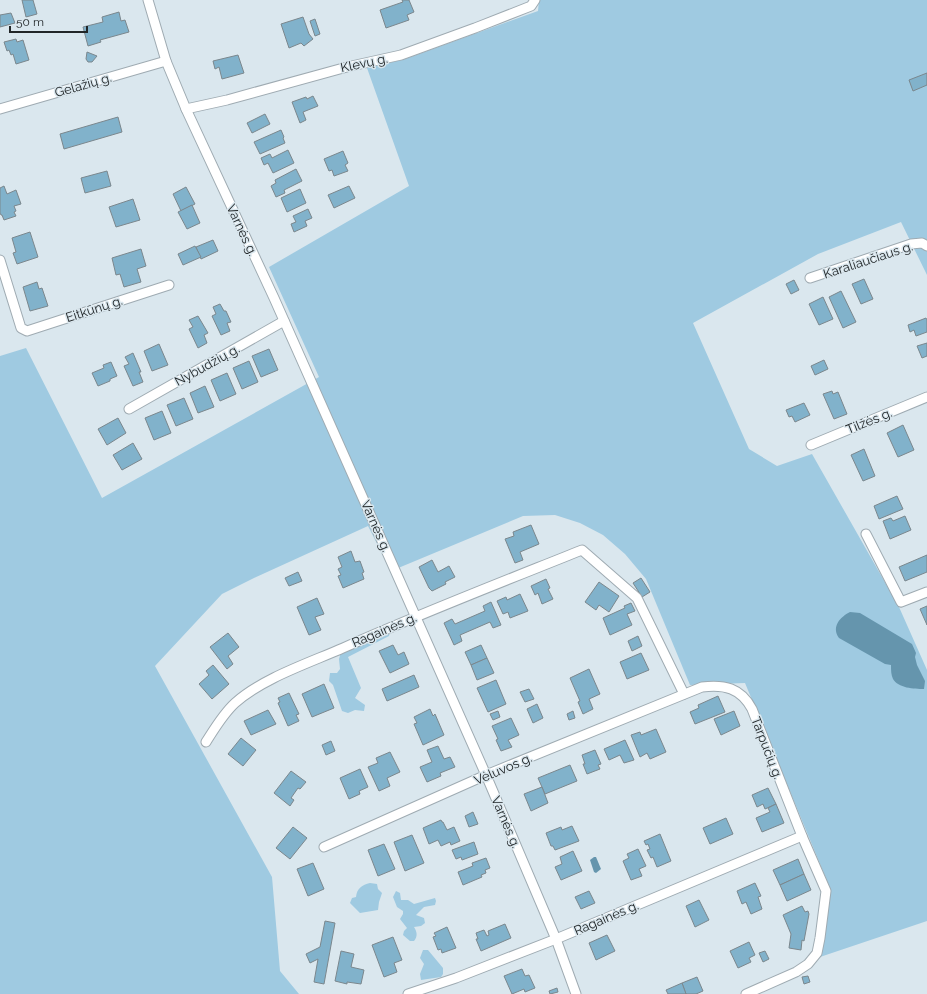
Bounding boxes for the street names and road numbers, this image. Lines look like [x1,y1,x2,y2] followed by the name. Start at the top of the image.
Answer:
[339,51,389,75] street label: Klevų g.
[53,70,113,100] street label: Gelažių g.
[224,202,260,258] street label: Varnės g.
[821,238,915,282] street label: Karaliaučiaus g.
[64,293,124,325] street label: Eitkūnų g.
[172,341,242,389] street label: Nybudžių g.
[844,405,894,437] street label: Tilžės g.
[358,498,394,554] street label: Varnės g.
[349,610,419,650] street label: Ragainės g.
[748,715,786,781] street label: Tarpučių g.
[472,750,534,788] street label: Vėluvos g.
[488,794,524,850] street label: Varnės g.
[571,898,641,938] street label: Ragainės g.

